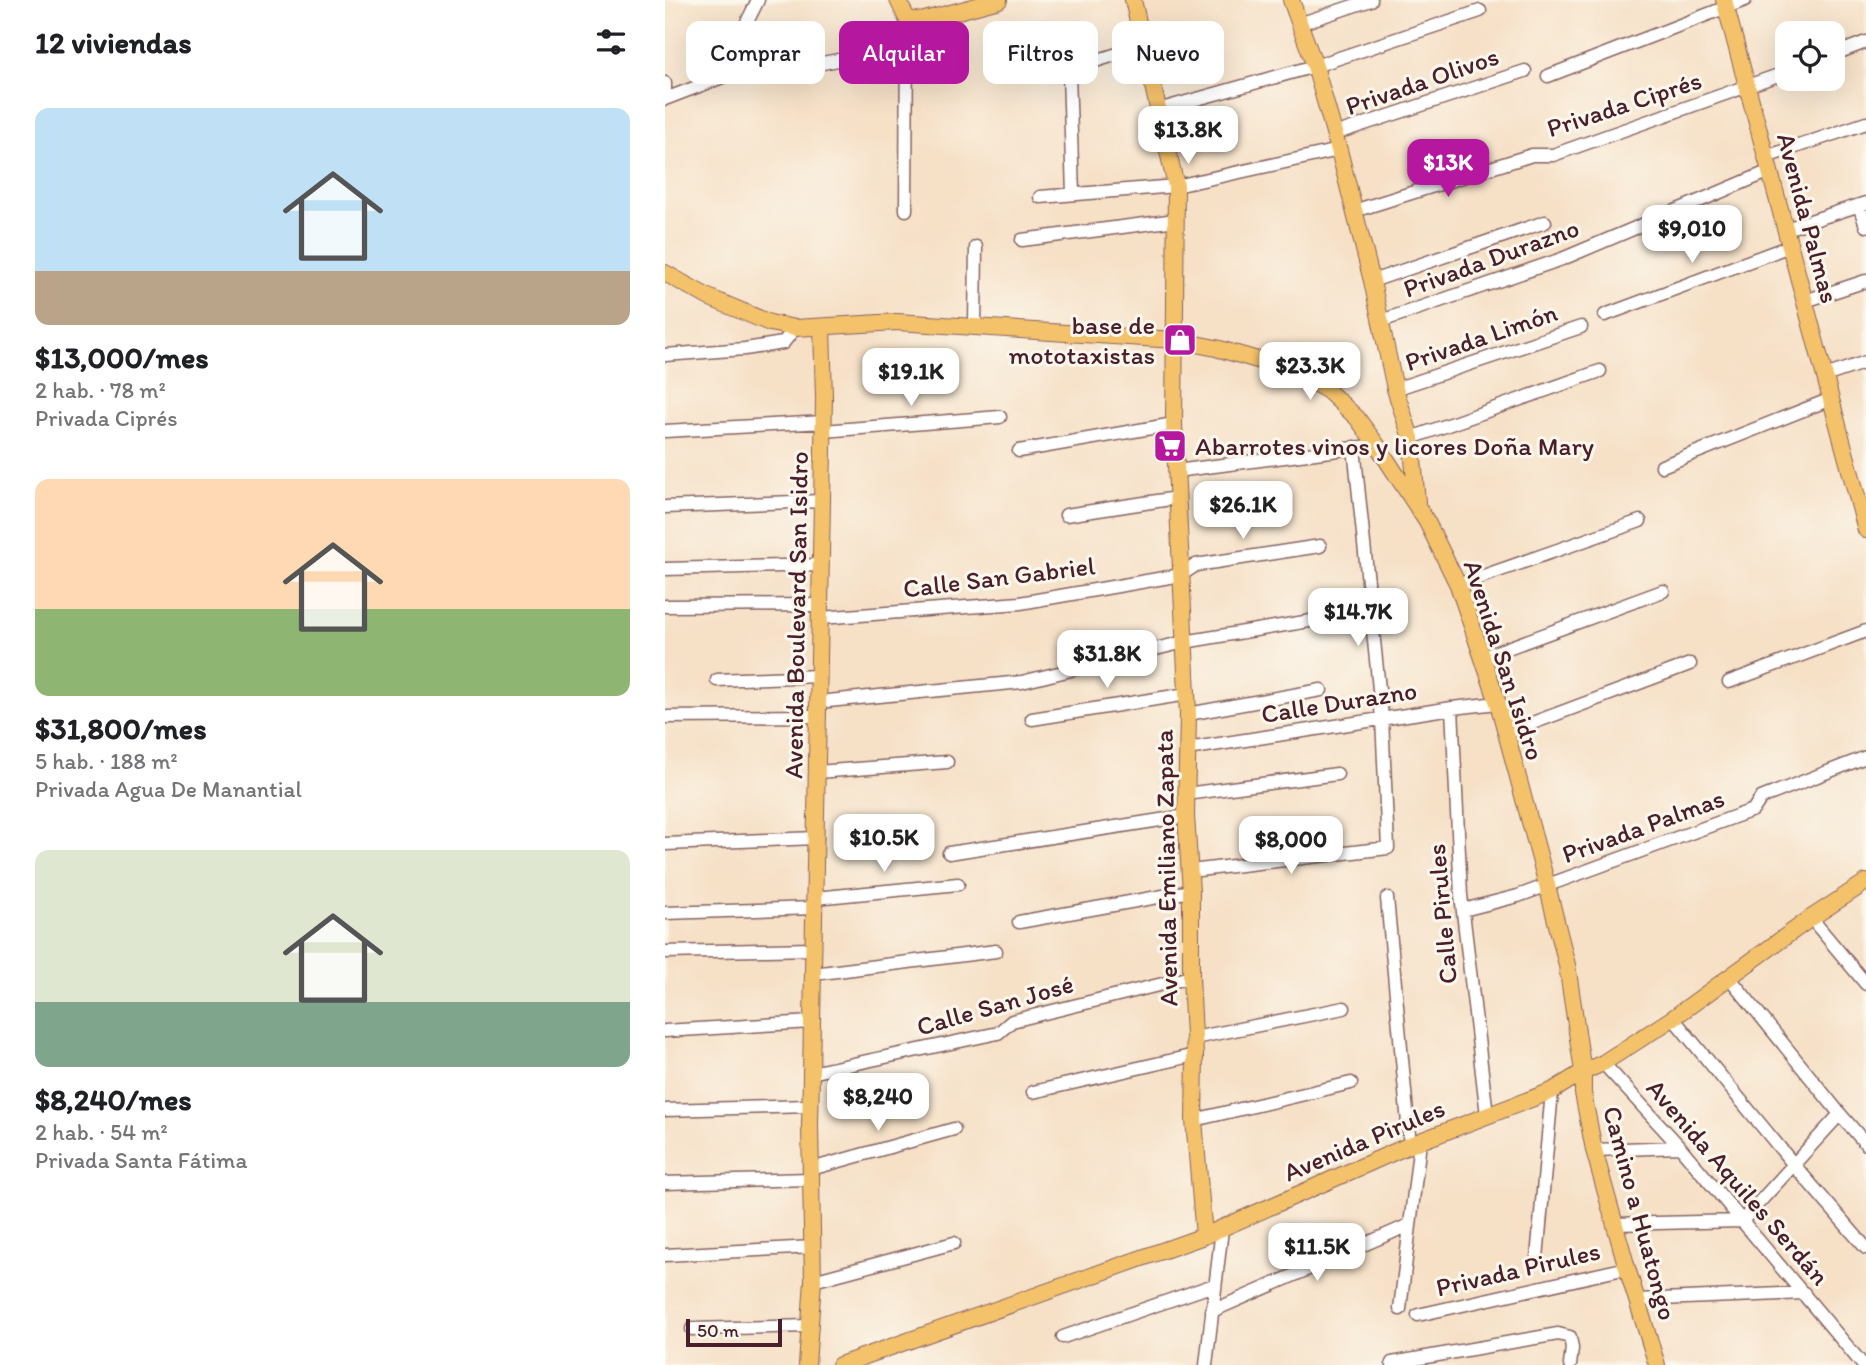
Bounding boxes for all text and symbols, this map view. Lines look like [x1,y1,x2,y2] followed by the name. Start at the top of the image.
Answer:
[686,21,825,84] chip: Comprar
[839,21,969,84] chip: Alquilar
[983,21,1098,84] chip: Filtros
[1112,21,1224,84] chip: Nuevo
[1775,21,1845,91] map controls
[1775,21,1845,91] button: locate
[592,23,630,61] icon: filters
[35,24,192,61] text: 12 viviendas
[1341,40,1503,122] street label: Privada Olivos
[1542,64,1706,144] street label: Privada Ciprés
[1131,106,1245,166] pin: $13.8K
[1154,115,1222,143] text: $13.8K
[1770,129,1846,307] street label: Avenida Palmas
[1407,140,1489,199] pin: $13K
[1423,148,1473,176] text: $13K
[270,153,396,279] icon: home
[1635,205,1749,265] pin: $9,010
[1399,211,1583,305] street label: Privada Durazno
[1658,214,1726,242] text: $9,010
[1401,296,1561,378] street label: Privada Limón
[1009,309,1155,371] place label: base de mototaxistas
[1161,321,1199,359] shop icon: base de mototaxistas
[35,339,209,376] text: $13,000/mes
[1253,342,1367,402] pin: $23.3K
[854,348,968,408] pin: $19.1K
[1275,351,1345,379] text: $23.3K
[878,357,944,385] text: $19.1K
[35,376,166,404] text: 2 hab. · 78 m²
[35,404,178,432] text: Privada Ciprés
[1151,427,1189,465] supermarket icon: Abarrotes vinos y licores Doña Mary
[1195,430,1594,462] place label: Abarrotes vinos y licores Doña Mary
[777,451,815,779] street label: Avenida Boulevard San Isidro
[1186,482,1300,541] pin: $26.1K
[1210,490,1276,518] text: $26.1K
[270,524,396,650] icon: home
[901,549,1097,605] street label: Calle San Gabriel
[1456,556,1552,764] street label: Avenida San Isidro
[1301,588,1415,648] pin: $14.7K
[1324,597,1392,625] text: $14.7K
[1050,630,1164,690] pin: $31.8K
[1073,639,1141,667] text: $31.8K
[1259,674,1419,730] street label: Calle Durazno
[35,710,207,747] text: $31,800/mes
[1148,729,1184,1007] street label: Avenida Emiliano Zapata
[35,747,178,775] text: 5 hab. · 188 m²
[35,775,302,803] text: Privada Agua De Manantial
[1557,782,1729,870] street label: Privada Palmas
[827,814,941,874] pin: $10.5K
[1234,816,1348,876] pin: $8,000
[850,823,918,851] text: $10.5K
[1255,825,1327,853] text: $8,000
[1420,843,1464,985] street label: Calle Pirules
[270,895,396,1021] icon: home
[913,967,1077,1043] street label: Calle San José
[1640,1072,1836,1292] street label: Avenida Aquiles Serdán
[821,1074,935,1133] pin: $8,240
[35,1081,192,1118] text: $8,240/mes
[843,1082,913,1110] text: $8,240
[1278,1092,1450,1188] street label: Avenida Pirules
[1596,1102,1684,1324] street label: Camino a Huatongo
[35,1118,168,1146] text: 2 hab. · 54 m²
[35,1146,247,1174] text: Privada Santa Fátima
[1260,1224,1374,1283] pin: $11.5K
[1284,1232,1350,1260] text: $11.5K
[1433,1235,1603,1303] street label: Privada Pirules
[686,1316,782,1348] scale bar
[697,1319,739,1342] text: 50 m

